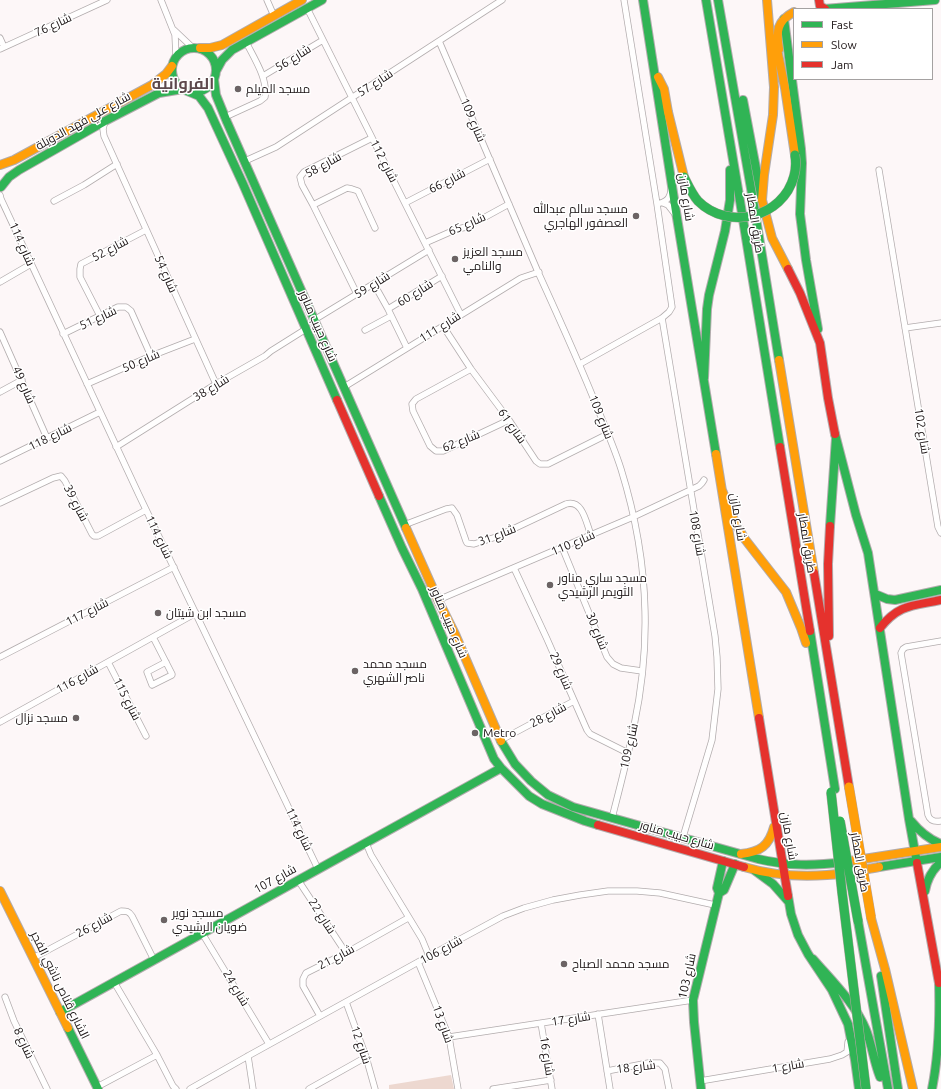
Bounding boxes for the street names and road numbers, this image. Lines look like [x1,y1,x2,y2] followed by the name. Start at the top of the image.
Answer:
[32,10,74,40] street label: شارع 76
[272,41,314,75] street label: شارع 56
[355,66,395,100] street label: شارع 57
[33,89,133,153] street label: شارع علي فهد الدويلة
[457,96,489,144] street label: شارع 109
[367,137,401,185] street label: شارع 112
[302,149,344,181] street label: شارع 58
[426,166,468,196] street label: شارع 66
[675,172,697,222] street label: شارع مازن
[743,192,767,254] street label: طريق المطار
[446,209,488,239] street label: شارع 65
[6,220,38,268] street label: شارع 114
[89,233,131,265] street label: شارع 52
[151,253,181,295] street label: شارع 54
[351,268,393,302] street label: شارع 59
[394,276,436,310] street label: شارع 60
[296,288,340,364] street label: شارع حبيب مناور
[77,303,119,333] street label: شارع 51
[417,309,463,345] street label: شارع 111
[120,347,162,375] street label: شارع 50
[9,364,39,406] street label: شارع 49
[190,372,232,404] street label: شارع 38
[586,393,616,441] street label: شارع 109
[495,406,529,446] street label: شارع 61
[911,407,933,455] street label: شارع 102
[26,420,74,454] street label: شارع 118
[440,427,482,455] street label: شارع 62
[61,482,91,524] street label: شارع 39
[727,492,749,542] street label: شارع مازن
[686,509,708,557] street label: شارع 108
[795,512,819,574] street label: طريق المطار
[142,513,176,561] street label: شارع 114
[476,521,518,549] street label: شارع 31
[549,527,597,559] street label: شارع 110
[427,584,471,660] street label: شارع حبيب مناور
[63,595,111,629] street label: شارع 117
[583,610,611,652] street label: شارع 30
[547,650,575,692] street label: شارع 29
[53,661,101,697] street label: شارع 116
[110,675,144,723] street label: شارع 115
[527,699,569,731] street label: شارع 28
[617,722,641,770] street label: شارع 109
[282,805,316,853] street label: شارع 114
[778,811,800,861] street label: شارع مازن
[638,818,716,852] street label: شارع حبيب مناور
[848,831,872,893] street label: طريق المطار
[251,861,299,897] street label: شارع 107
[305,896,339,936] street label: شارع 22
[73,909,115,941] street label: شارع 26
[28,929,92,1041] street label: الشارع قناص ناشي الفجر
[417,933,465,967] street label: شارع 106
[315,941,357,973] street label: شارع 21
[675,952,699,1000] street label: شارع 103
[220,967,252,1009] street label: شارع 24
[429,1003,457,1045] street label: شارع 13
[550,1009,592,1029] street label: شارع 17
[348,1024,374,1066] street label: شارع 12
[11,1025,37,1061] street label: شارع 8
[537,1035,557,1077] street label: شارع 16
[771,1056,805,1076] street label: شارع 1
[616,1057,656,1077] street label: شارع 18

